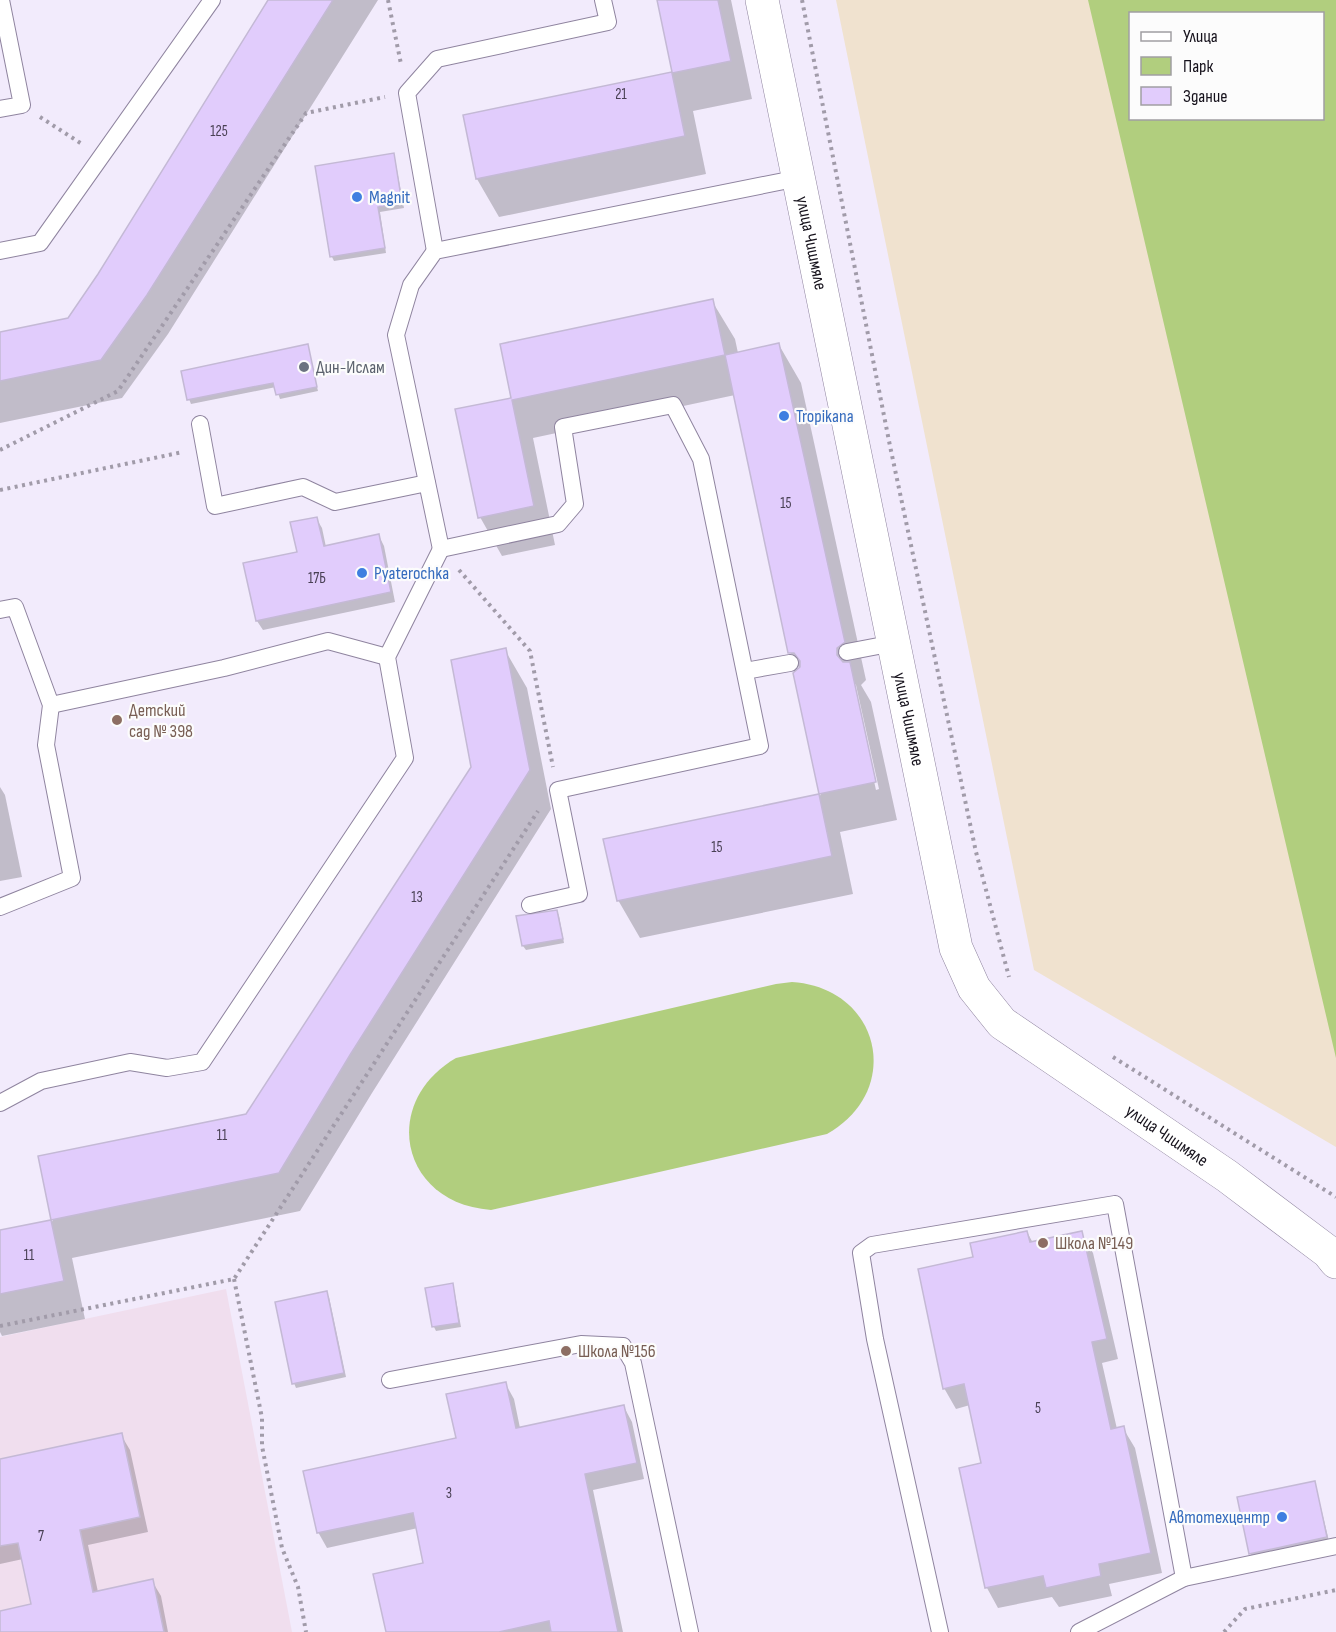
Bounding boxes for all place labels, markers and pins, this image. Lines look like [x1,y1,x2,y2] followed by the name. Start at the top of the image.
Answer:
[369,187,411,208] place label: Magnit
[350,190,364,204] marker: Magnit
[316,357,385,378] place label: Дин-Ислам
[297,360,311,374] marker: Дин-Ислам
[796,406,854,427] place label: Tropikana
[777,409,791,423] marker: Tropikana
[374,563,449,584] place label: Pyaterochka
[355,566,369,580] marker: Pyaterochka
[129,700,193,742] place label: Детский сад № 398
[110,713,124,727] marker: Детский сад № 398
[1055,1233,1133,1254] place label: Школа №149
[1036,1236,1050,1250] marker: Школа №149
[578,1341,656,1362] place label: Школа №156
[559,1344,573,1358] marker: Школа №156
[1168,1507,1270,1528] place label: Автотехцентр
[1275,1510,1289,1524] marker: Автотехцентр

